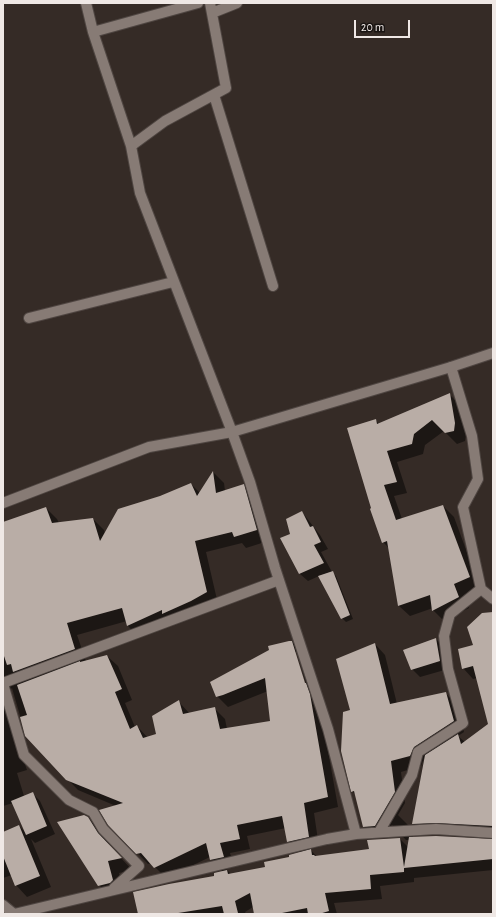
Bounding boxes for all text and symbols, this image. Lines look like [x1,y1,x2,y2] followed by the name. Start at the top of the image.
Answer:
[356,12,412,38] scale bar
[361,21,384,33] text: 20 m

